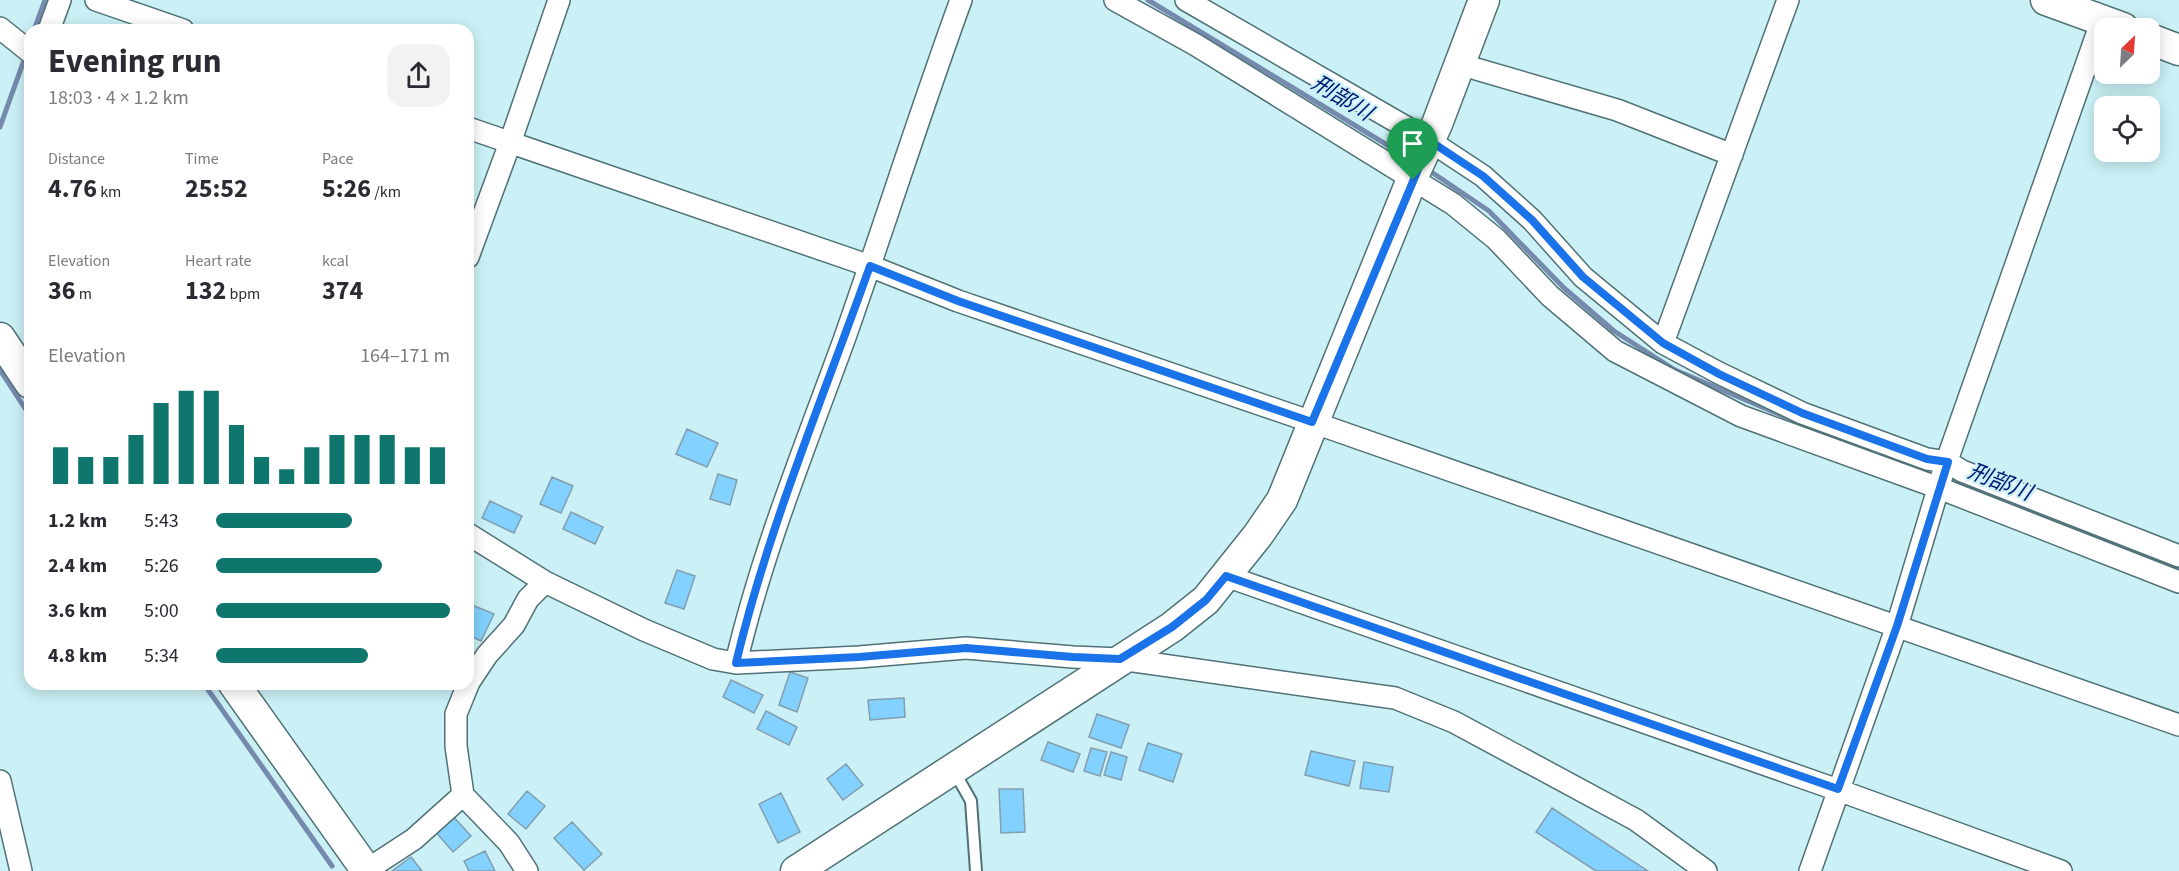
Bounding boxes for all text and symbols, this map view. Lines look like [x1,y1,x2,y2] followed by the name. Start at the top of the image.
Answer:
[2094,18,2160,84] north arrow
[2094,18,2160,162] map controls
[48,38,222,85] text: Evening run
[387,44,450,107] button: share
[1305,67,1380,130] water label: 刑部川
[48,84,189,112] text: 18:03 · 4 × 1.2 km
[2094,96,2160,162] button: locate
[1387,118,1438,180] pin
[1396,127,1429,160] icon: arrive
[48,148,105,170] text: Distance
[185,148,219,170] text: Time
[322,148,353,170] text: Pace
[48,170,97,207] text: 4.76
[185,170,248,207] text: 25:52
[322,170,371,207] text: 5:26
[97,181,121,203] text: km
[371,181,401,203] text: /km
[48,250,110,272] text: Elevation
[185,250,252,272] text: Heart rate
[322,250,349,272] text: kcal
[48,272,75,309] text: 36
[185,272,226,309] text: 132
[322,272,363,309] text: 374
[75,283,92,305] text: m
[226,283,260,305] text: bpm
[48,342,126,370] text: Elevation
[360,342,450,370] text: 164–171 m
[1963,455,2038,509] water label: 刑部川
[48,507,107,535] text: 1.2 km
[144,507,179,535] text: 5:43
[48,552,107,580] text: 2.4 km
[144,552,179,580] text: 5:26
[48,597,107,625] text: 3.6 km
[144,597,179,625] text: 5:00
[48,642,107,670] text: 4.8 km
[144,642,179,670] text: 5:34

